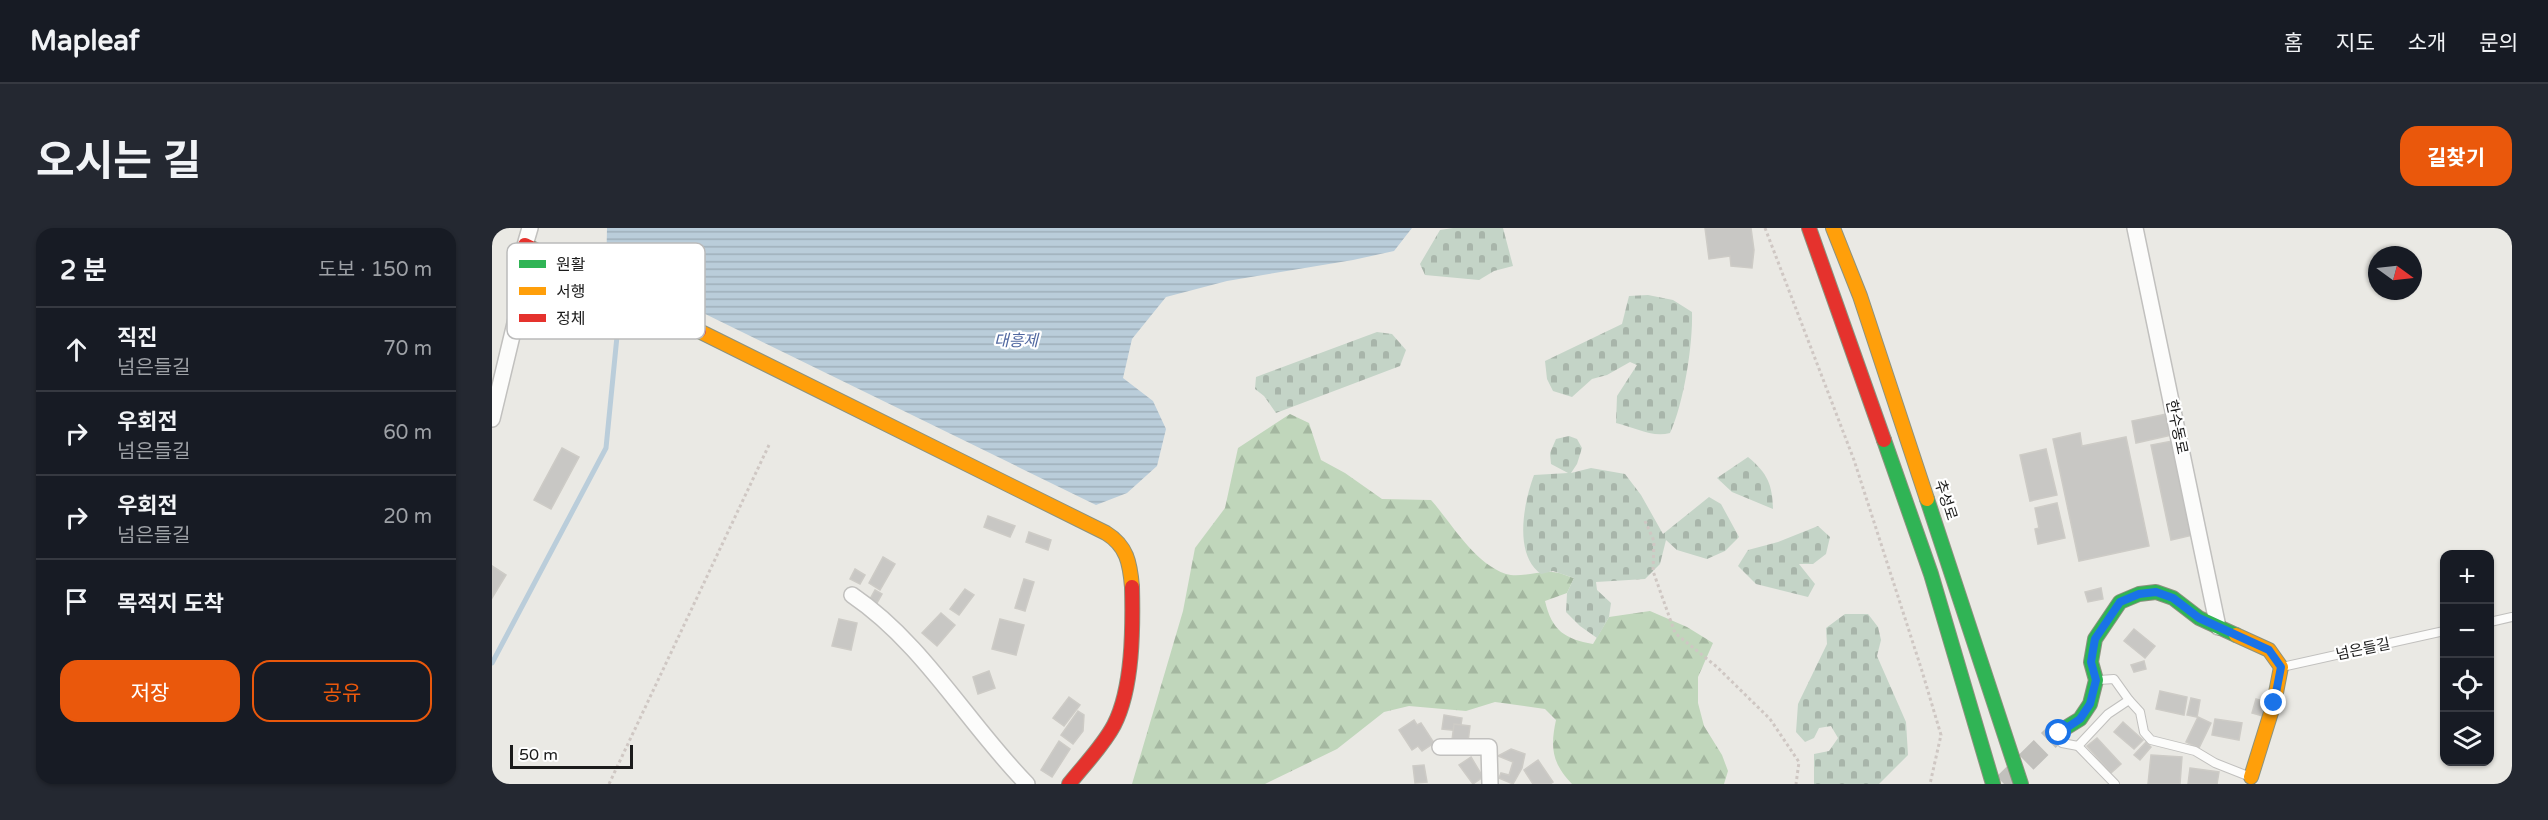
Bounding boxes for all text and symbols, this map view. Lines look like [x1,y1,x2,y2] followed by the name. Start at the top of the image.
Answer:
[30,24,139,58] text: Mapleaf
[2284,31,2303,56] text: 홈
[2336,31,2375,56] text: 지도
[2408,31,2446,56] text: 소개
[2479,31,2518,56] text: 문의
[2400,126,2512,186] button: 길찾기
[36,136,201,187] text: 오시는 길
[507,243,705,339] legend
[2368,246,2422,300] north arrow
[60,255,107,286] text: 2 분
[556,255,586,275] text: 원활
[318,258,432,282] text: 도보 · 150 m
[556,282,585,302] text: 서행
[556,309,585,329] text: 정체
[117,325,157,351] text: 직진
[994,331,1040,351] water label: 대흥제
[60,333,93,366] icon: ahead
[383,337,432,361] text: 70 m
[117,356,191,380] text: 넘은들길
[2162,398,2192,456] street label: 한수동로
[117,409,178,435] text: 우회전
[60,417,93,450] icon: right
[383,421,432,445] text: 60 m
[117,440,191,464] text: 넘은들길
[1931,478,1961,522] street label: 추성로
[117,493,178,519] text: 우회전
[60,501,93,534] icon: right
[383,505,432,529] text: 20 m
[117,524,191,548] text: 넘은들길
[2440,550,2494,766] map controls
[2440,550,2494,604] button: +
[60,585,93,618] icon: arrive
[117,591,224,617] text: 목적지 도착
[2440,604,2494,658] button: −
[2334,634,2392,664] street label: 넘은들길
[2440,658,2494,712] button: locate
[60,660,240,722] button: 저장
[252,660,432,722] button: 공유
[2260,689,2286,715] route end
[2440,712,2494,766] button: layers
[2045,719,2071,745] route start
[510,742,633,770] scale bar
[519,745,558,765] text: 50 m

